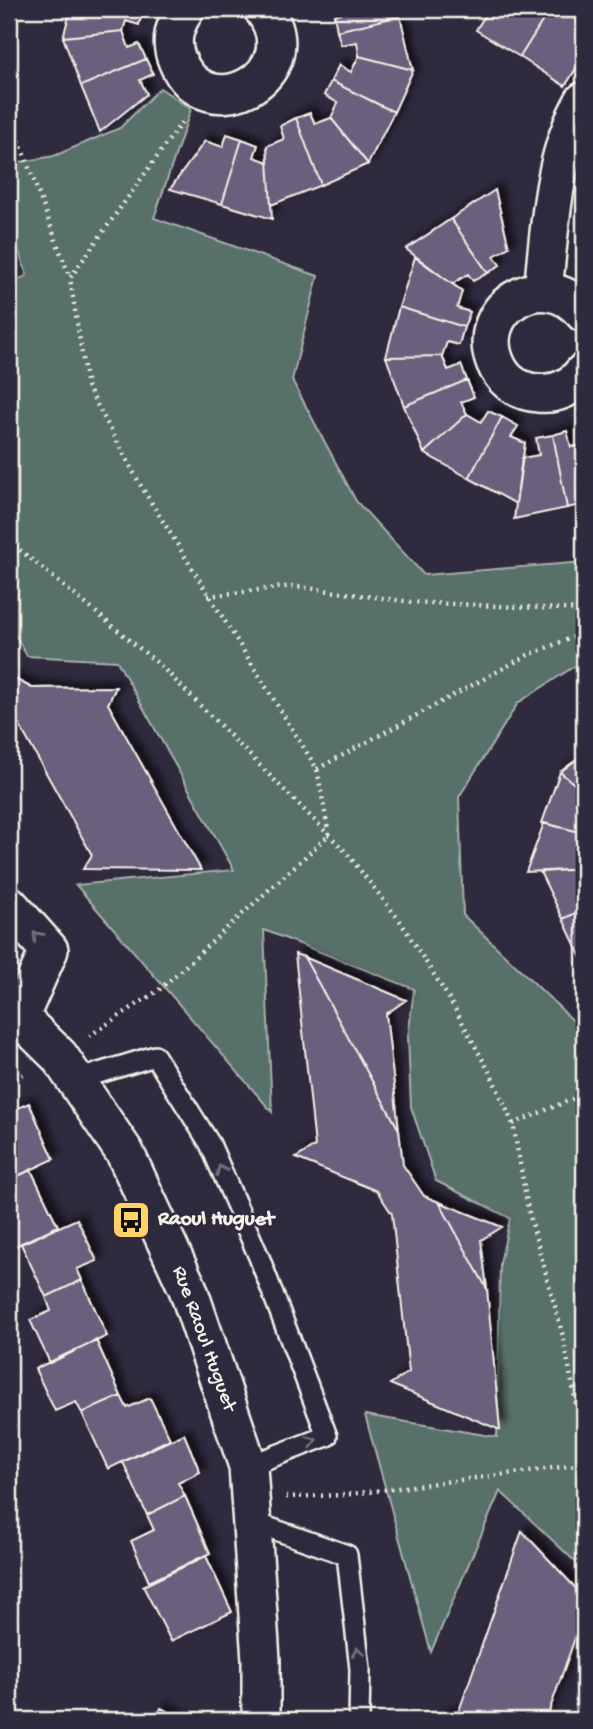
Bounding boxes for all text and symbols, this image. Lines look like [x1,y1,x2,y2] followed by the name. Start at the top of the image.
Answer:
[32,932,45,945] one-way arrow
[216,1165,230,1177] one-way arrow
[110,1199,152,1241] bus stop icon: Raoul Huguet
[157,1208,276,1233] place label: Raoul Huguet
[165,1263,242,1417] street label: Rue Raoul Huguet
[305,1436,317,1450] one-way arrow
[351,1646,366,1658] one-way arrow

